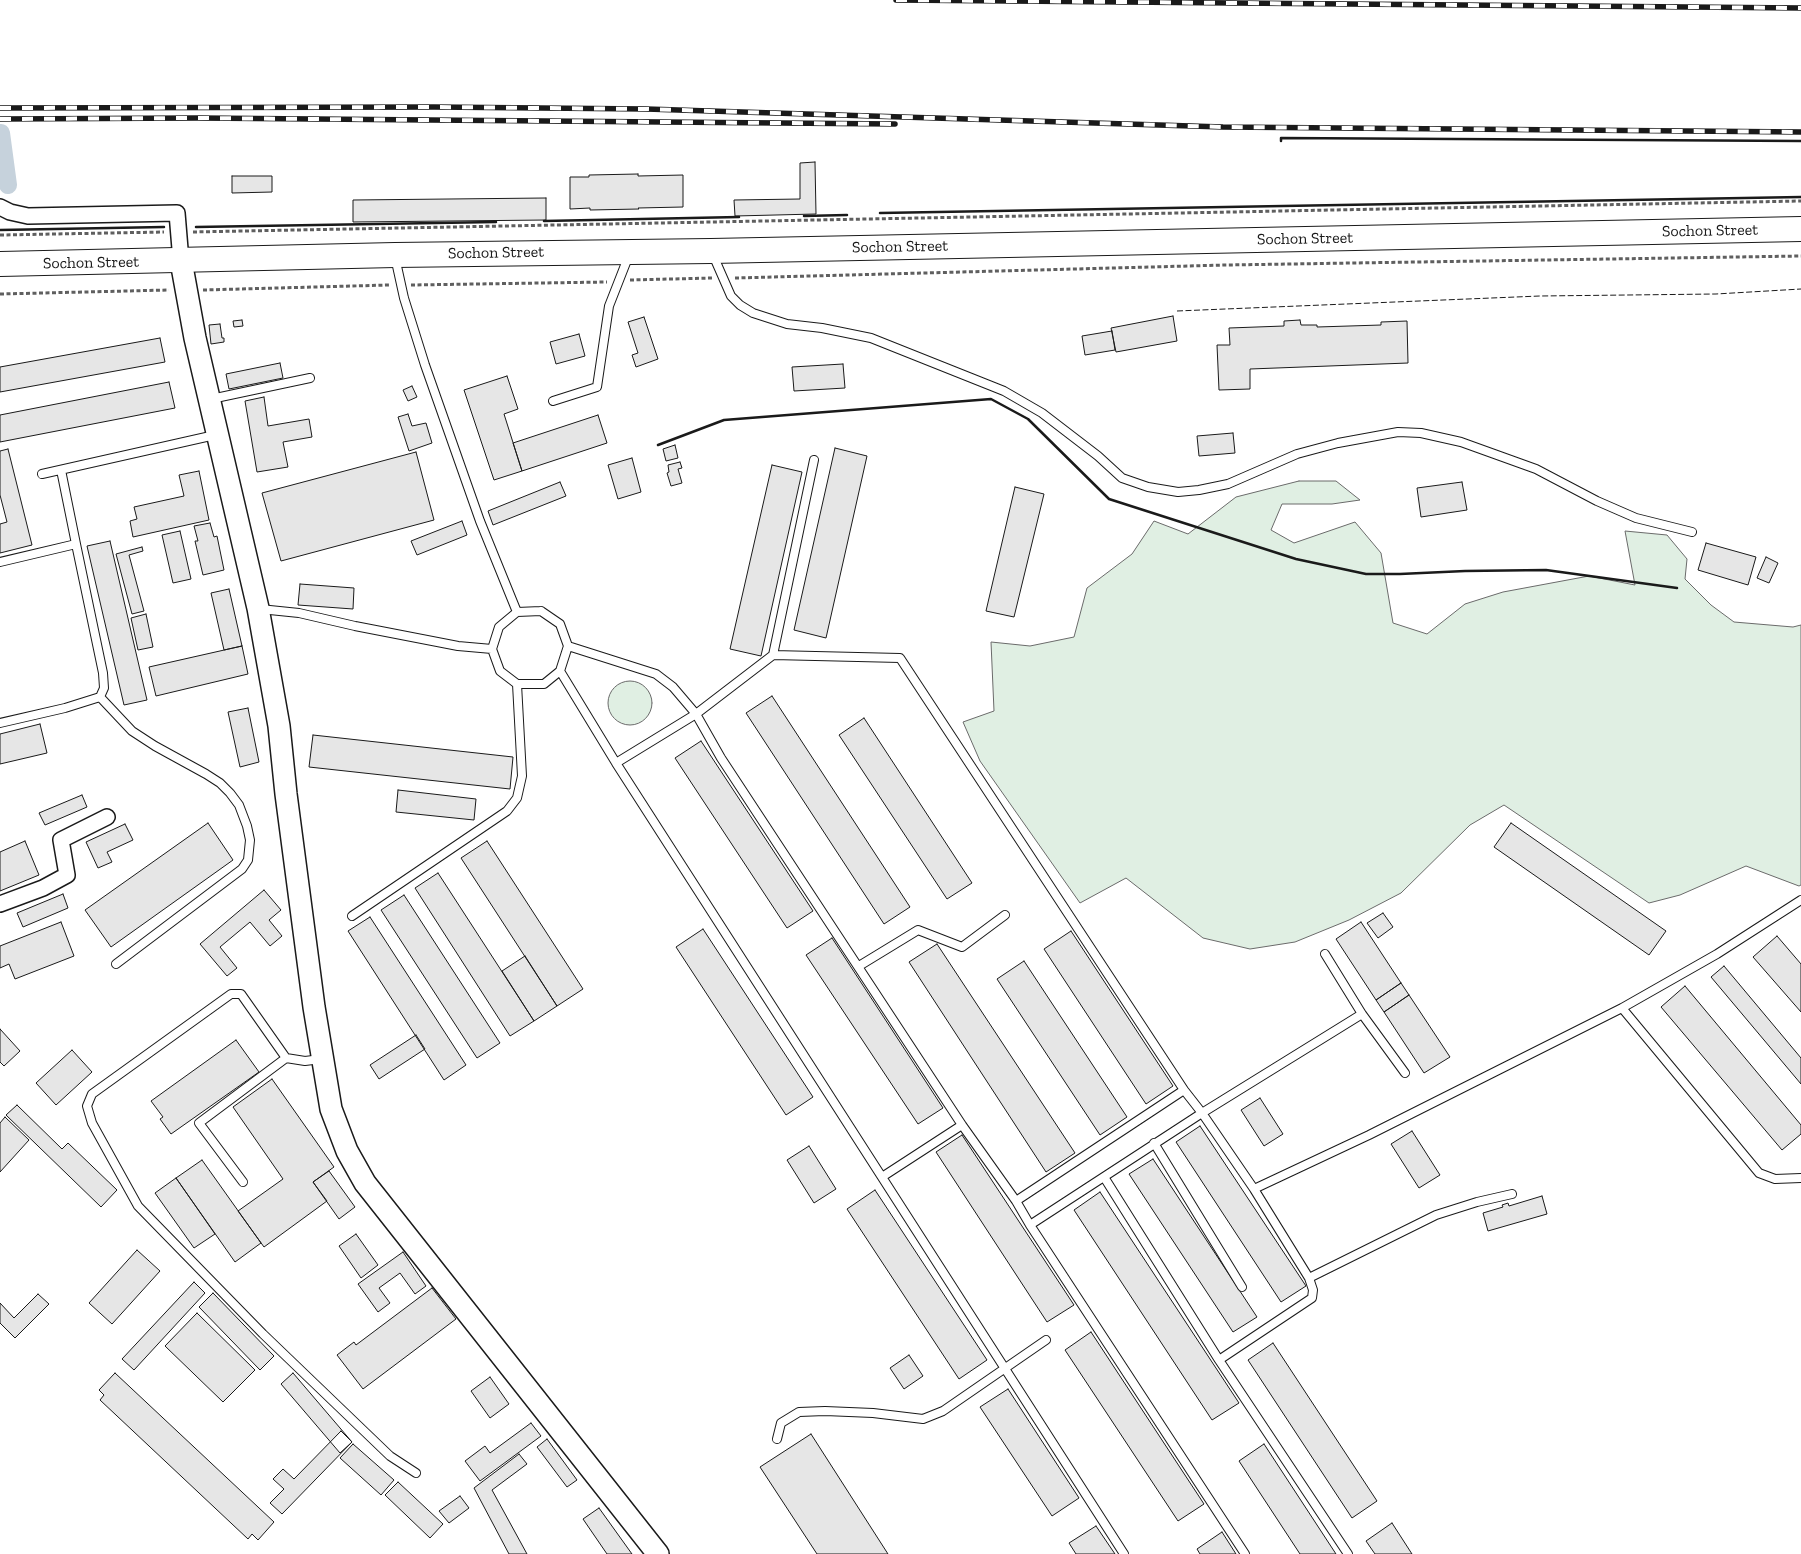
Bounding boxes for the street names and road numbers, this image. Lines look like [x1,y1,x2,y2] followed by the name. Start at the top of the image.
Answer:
[1662,221,1758,241] street label: Sochon Street
[1257,229,1353,249] street label: Sochon Street
[852,237,948,257] street label: Sochon Street
[448,243,544,263] street label: Sochon Street
[43,253,139,273] street label: Sochon Street

